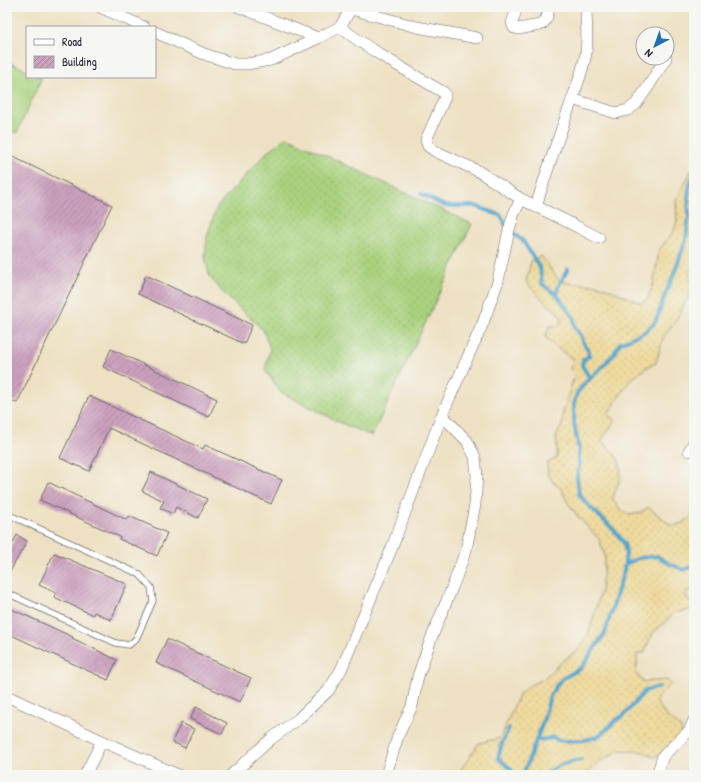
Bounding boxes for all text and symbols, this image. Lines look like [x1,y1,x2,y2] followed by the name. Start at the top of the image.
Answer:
[26,26,156,78] legend
[635,26,675,66] north arrow
[62,33,82,50] text: Road
[642,46,655,61] text: N
[62,53,97,70] text: Building

